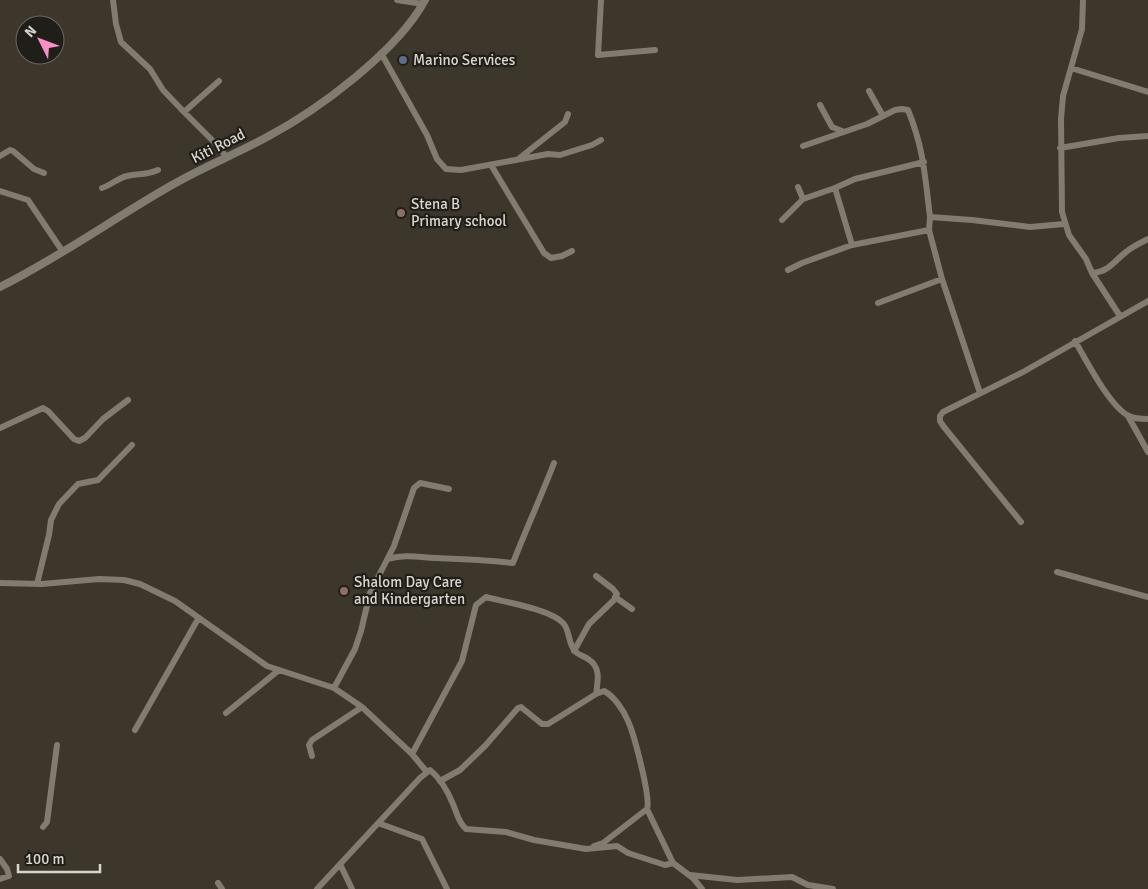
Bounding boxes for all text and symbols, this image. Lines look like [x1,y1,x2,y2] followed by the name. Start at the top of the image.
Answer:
[15,15,65,65] north arrow
[21,22,40,41] text: N
[413,51,516,69] place label: Marino Services
[397,54,409,66] marker: Marino Services
[188,125,248,167] street label: Kiti Road
[411,195,507,230] place label: Stena B Primary school
[395,207,407,219] marker: Stena B Primary school
[354,573,465,608] place label: Shalom Day Care and Kindergarten
[338,585,350,597] marker: Shalom Day Care and Kindergarten
[18,842,100,874] scale bar
[25,850,65,868] text: 100 m

